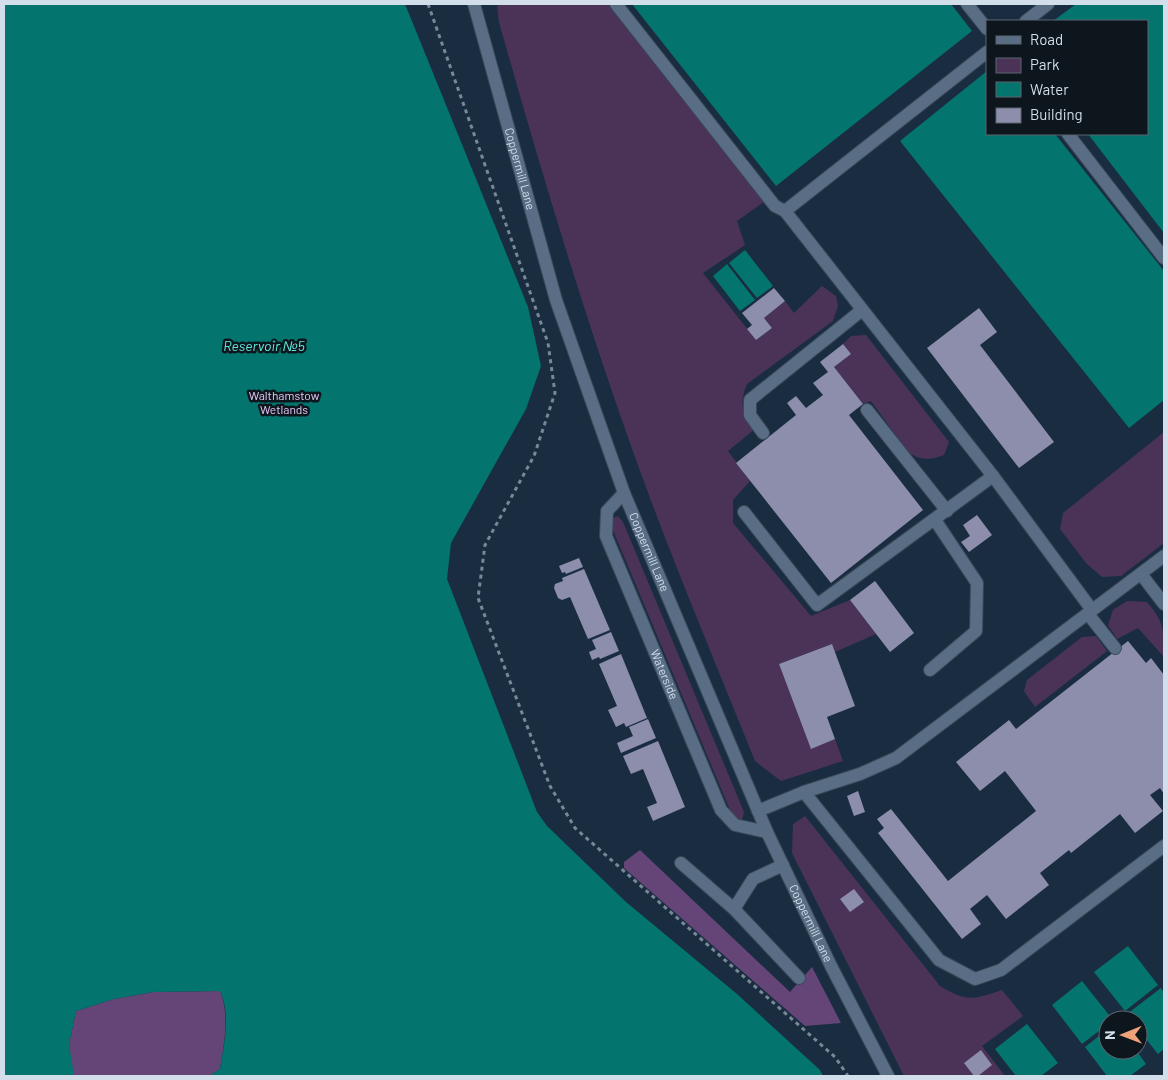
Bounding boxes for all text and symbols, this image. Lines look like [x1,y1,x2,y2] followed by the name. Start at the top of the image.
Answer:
[986,20,1148,135] legend
[1030,30,1063,48] text: Road
[1030,55,1060,73] text: Park
[1030,80,1069,98] text: Water
[1030,105,1083,123] text: Building
[503,126,539,211] street label: Coppermill Lane
[223,337,305,354] water label: Reservoir №5
[249,388,320,416] park label: Walthamstow Wetlands
[627,510,673,593] street label: Coppermill Lane
[648,647,682,701] street label: Waterside
[787,882,836,964] street label: Coppermill Lane
[1098,1010,1148,1060] north arrow
[1101,1030,1118,1040] text: N

